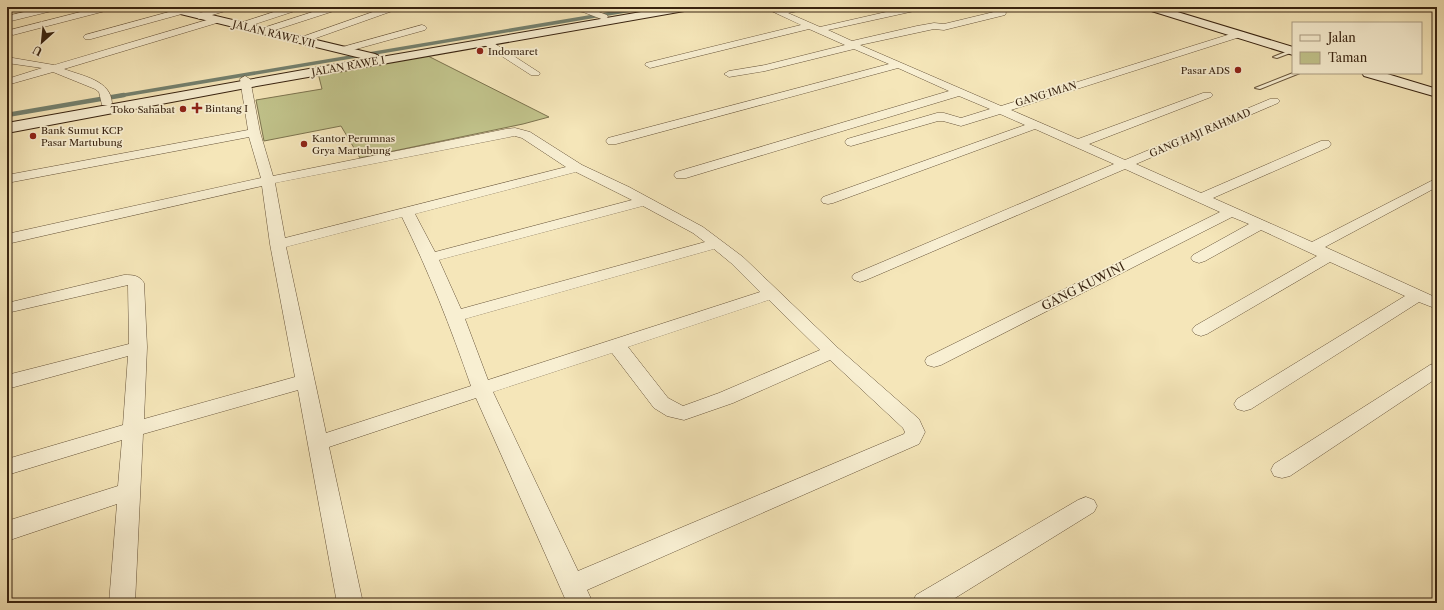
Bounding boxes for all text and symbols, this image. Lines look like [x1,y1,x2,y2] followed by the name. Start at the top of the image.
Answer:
[229,17,317,51] street label: JALAN RAWE VII
[22,22,62,62] north arrow
[1292,22,1422,74] legend
[1326,30,1356,45] text: Jalan
[30,43,45,59] text: U
[488,45,539,58] place label: Indomaret
[475,46,485,56] marker: Indomaret
[1328,50,1368,65] text: Taman
[308,53,386,79] street label: JALAN RAWE I
[1181,64,1230,77] place label: Pasar ADS
[1233,65,1243,75] marker: Pasar ADS
[1014,78,1078,110] street label: GANG IMAN
[205,102,248,115] place label: Bintang I
[111,103,175,116] place label: Toko Sahabat
[192,103,202,113] marker: Bintang I
[178,104,188,114] marker: Toko Sahabat
[1147,106,1253,160] street label: GANG HAJI RAHMAD
[41,124,124,149] place label: Bank Sumut KCP Pasar Martubung
[28,131,38,141] marker: Bank Sumut KCP Pasar Martubung
[312,132,395,157] place label: Kantor Perumnas Grya Martubung
[299,139,309,149] marker: Kantor Perumnas Grya Martubung
[1039,259,1127,313] street label: GANG KUWINI

